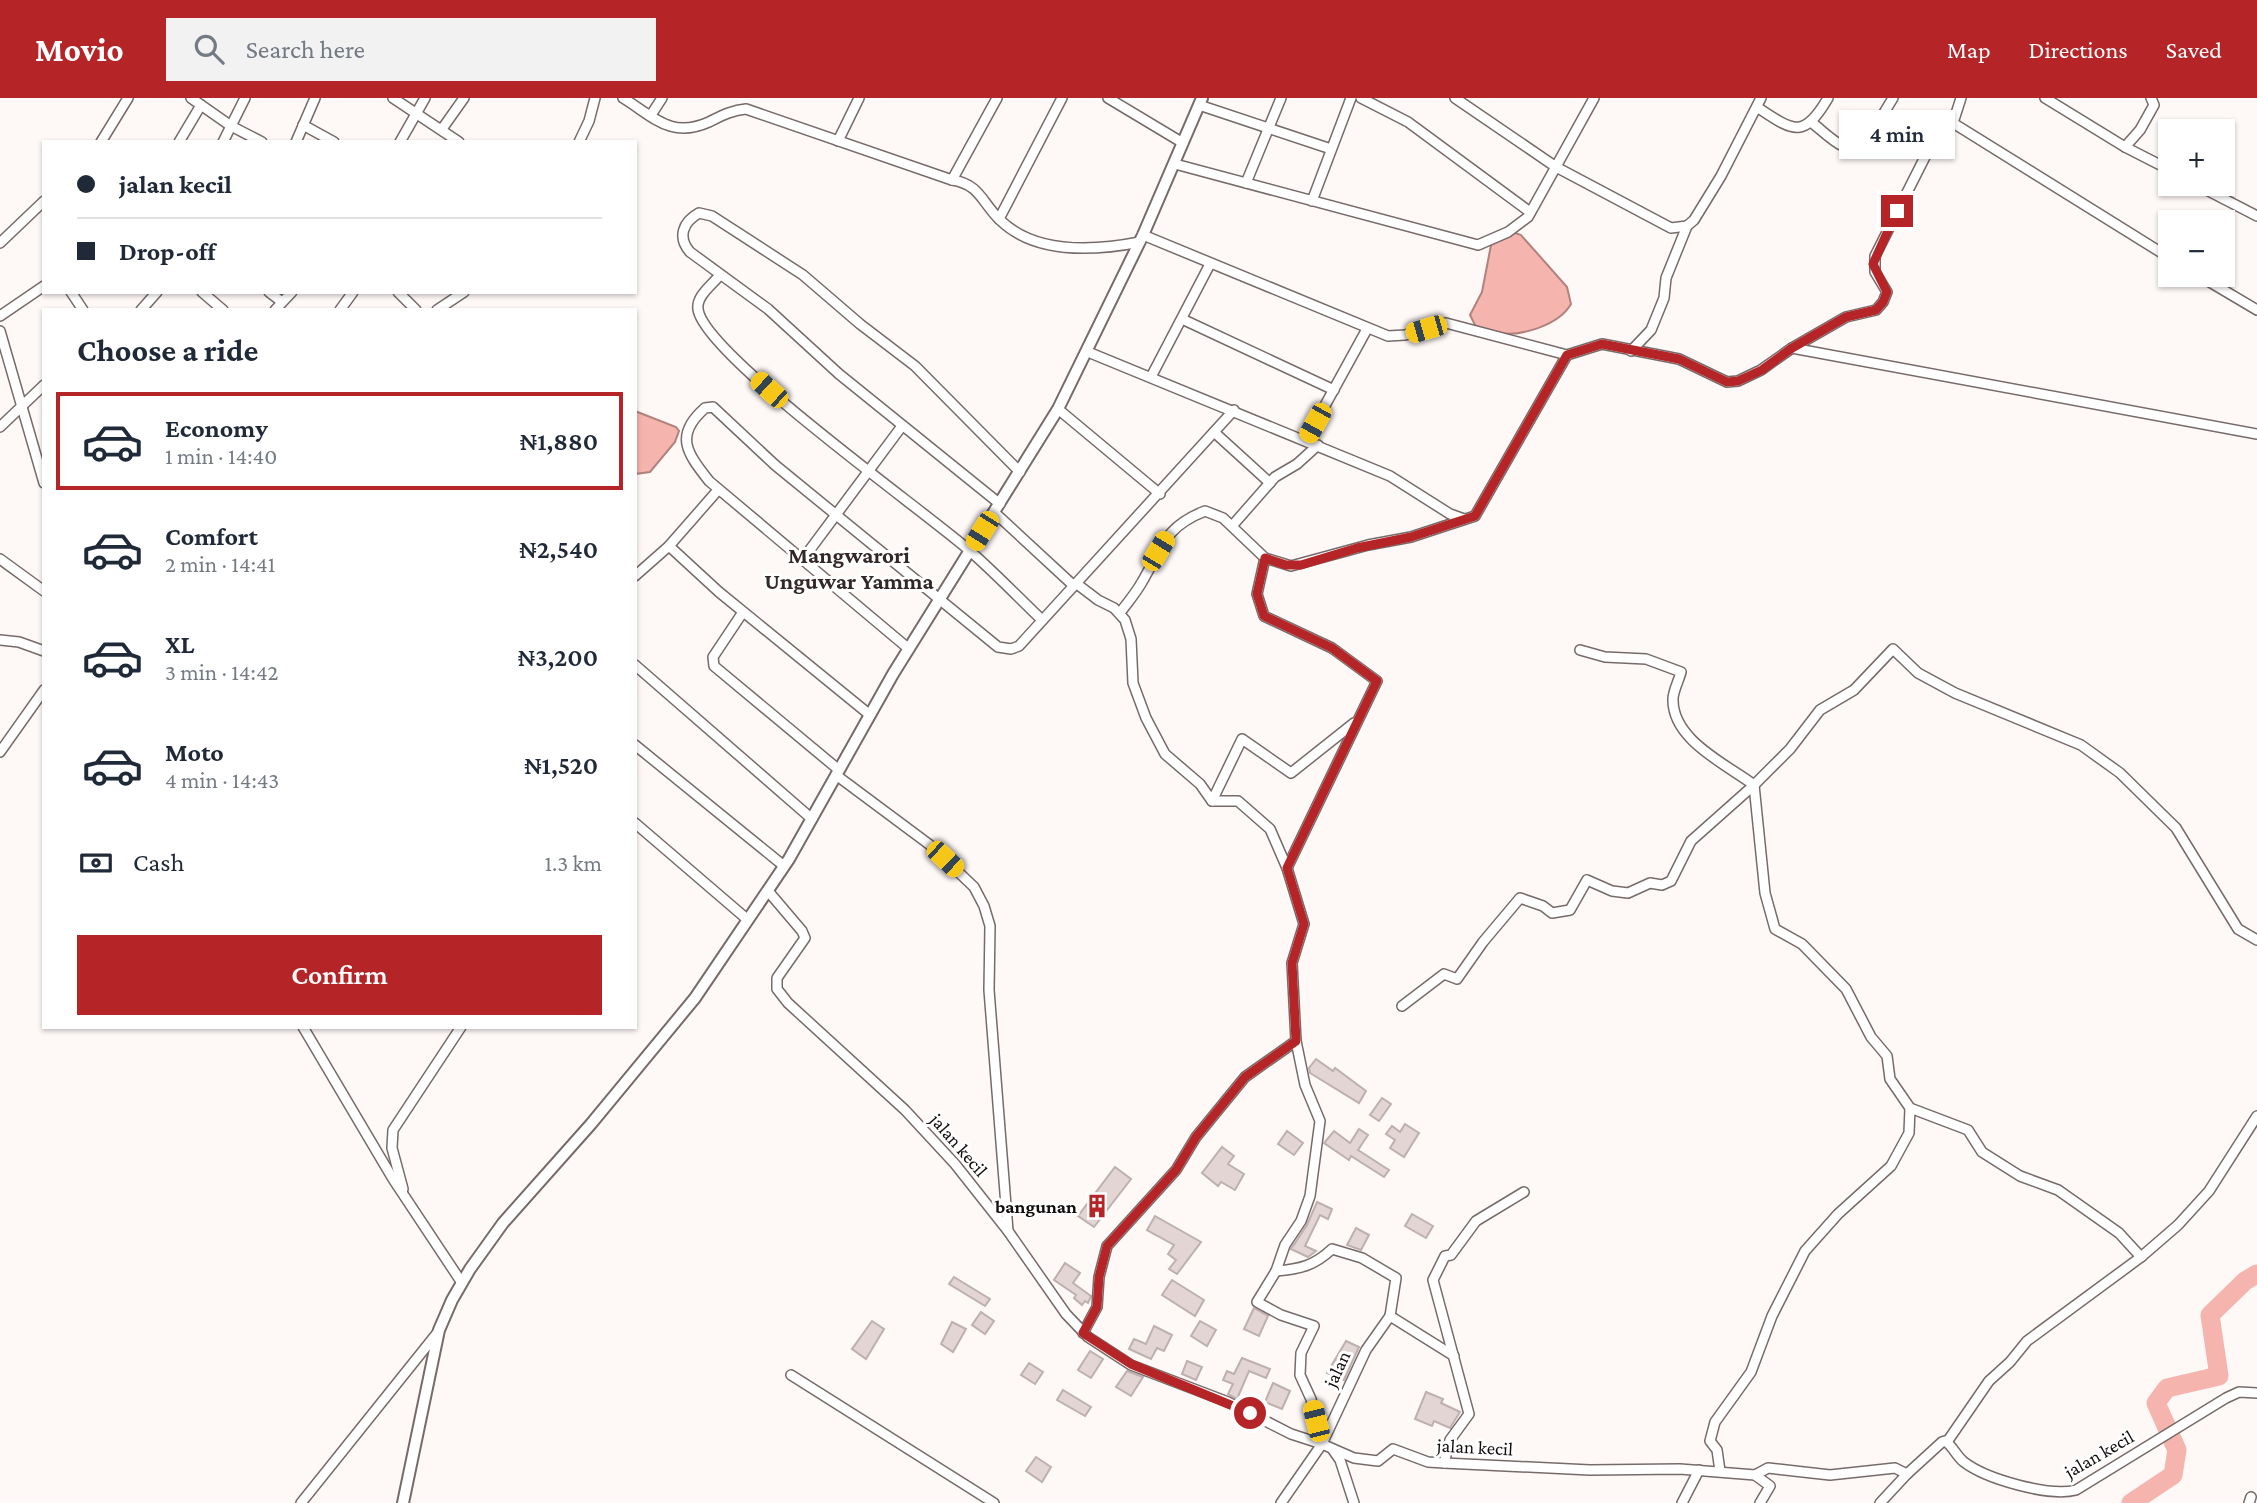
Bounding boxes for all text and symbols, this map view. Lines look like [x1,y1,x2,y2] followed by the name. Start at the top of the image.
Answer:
[166,18,656,81] search box
[190,30,228,68] icon: search
[35,31,124,68] text: Movio
[246,35,365,64] text: Search here
[1947,36,1991,63] text: Map
[2029,36,2128,63] text: Directions
[2166,36,2222,63] text: Saved
[1839,109,1955,158] callout: 4 min
[2158,119,2235,287] map controls
[2158,119,2235,196] button: +
[1870,121,1924,147] text: 4 min
[119,170,232,199] text: jalan kecil
[1881,195,1913,227] route end
[2158,210,2235,287] button: −
[119,237,216,266] text: Drop-off
[1403,313,1450,345] car
[77,332,258,368] text: Choose a ride
[747,368,792,412] car
[1296,400,1335,446] car
[81,410,144,473] icon: car
[165,414,268,443] text: Economy
[520,427,598,456] text: ₦1,880
[165,443,277,469] text: 1 min · 14:40
[962,508,1003,554] car
[81,518,144,581] icon: car
[165,522,258,551] text: Comfort
[1139,528,1178,574] car
[519,535,598,564] text: ₦2,540
[764,542,935,594] district label: Mangwarori Unguwar Yamma
[165,551,275,577] text: 2 min · 14:41
[81,626,144,689] icon: car
[165,630,194,659] text: XL
[518,643,598,672] text: ₦3,200
[165,659,278,685] text: 3 min · 14:42
[81,734,144,797] icon: car
[165,738,224,767] text: Moto
[524,751,598,780] text: ₦1,520
[165,767,279,793] text: 4 min · 14:43
[923,837,968,881] car
[77,844,115,882] icon: cash
[133,848,184,877] text: Cash
[544,850,602,876] text: 1.3 km
[77,935,602,1015] button: Confirm
[925,1109,992,1181] street label: jalan kecil
[1083,1192,1111,1220] building icon: bangunan
[994,1196,1077,1217] place label: bangunan
[1319,1348,1355,1392] street label: jalan
[1234,1397,1266,1429] route start
[1301,1398,1332,1444] car
[2060,1426,2138,1484] street label: jalan kecil
[1435,1434,1514,1460] street label: jalan kecil

